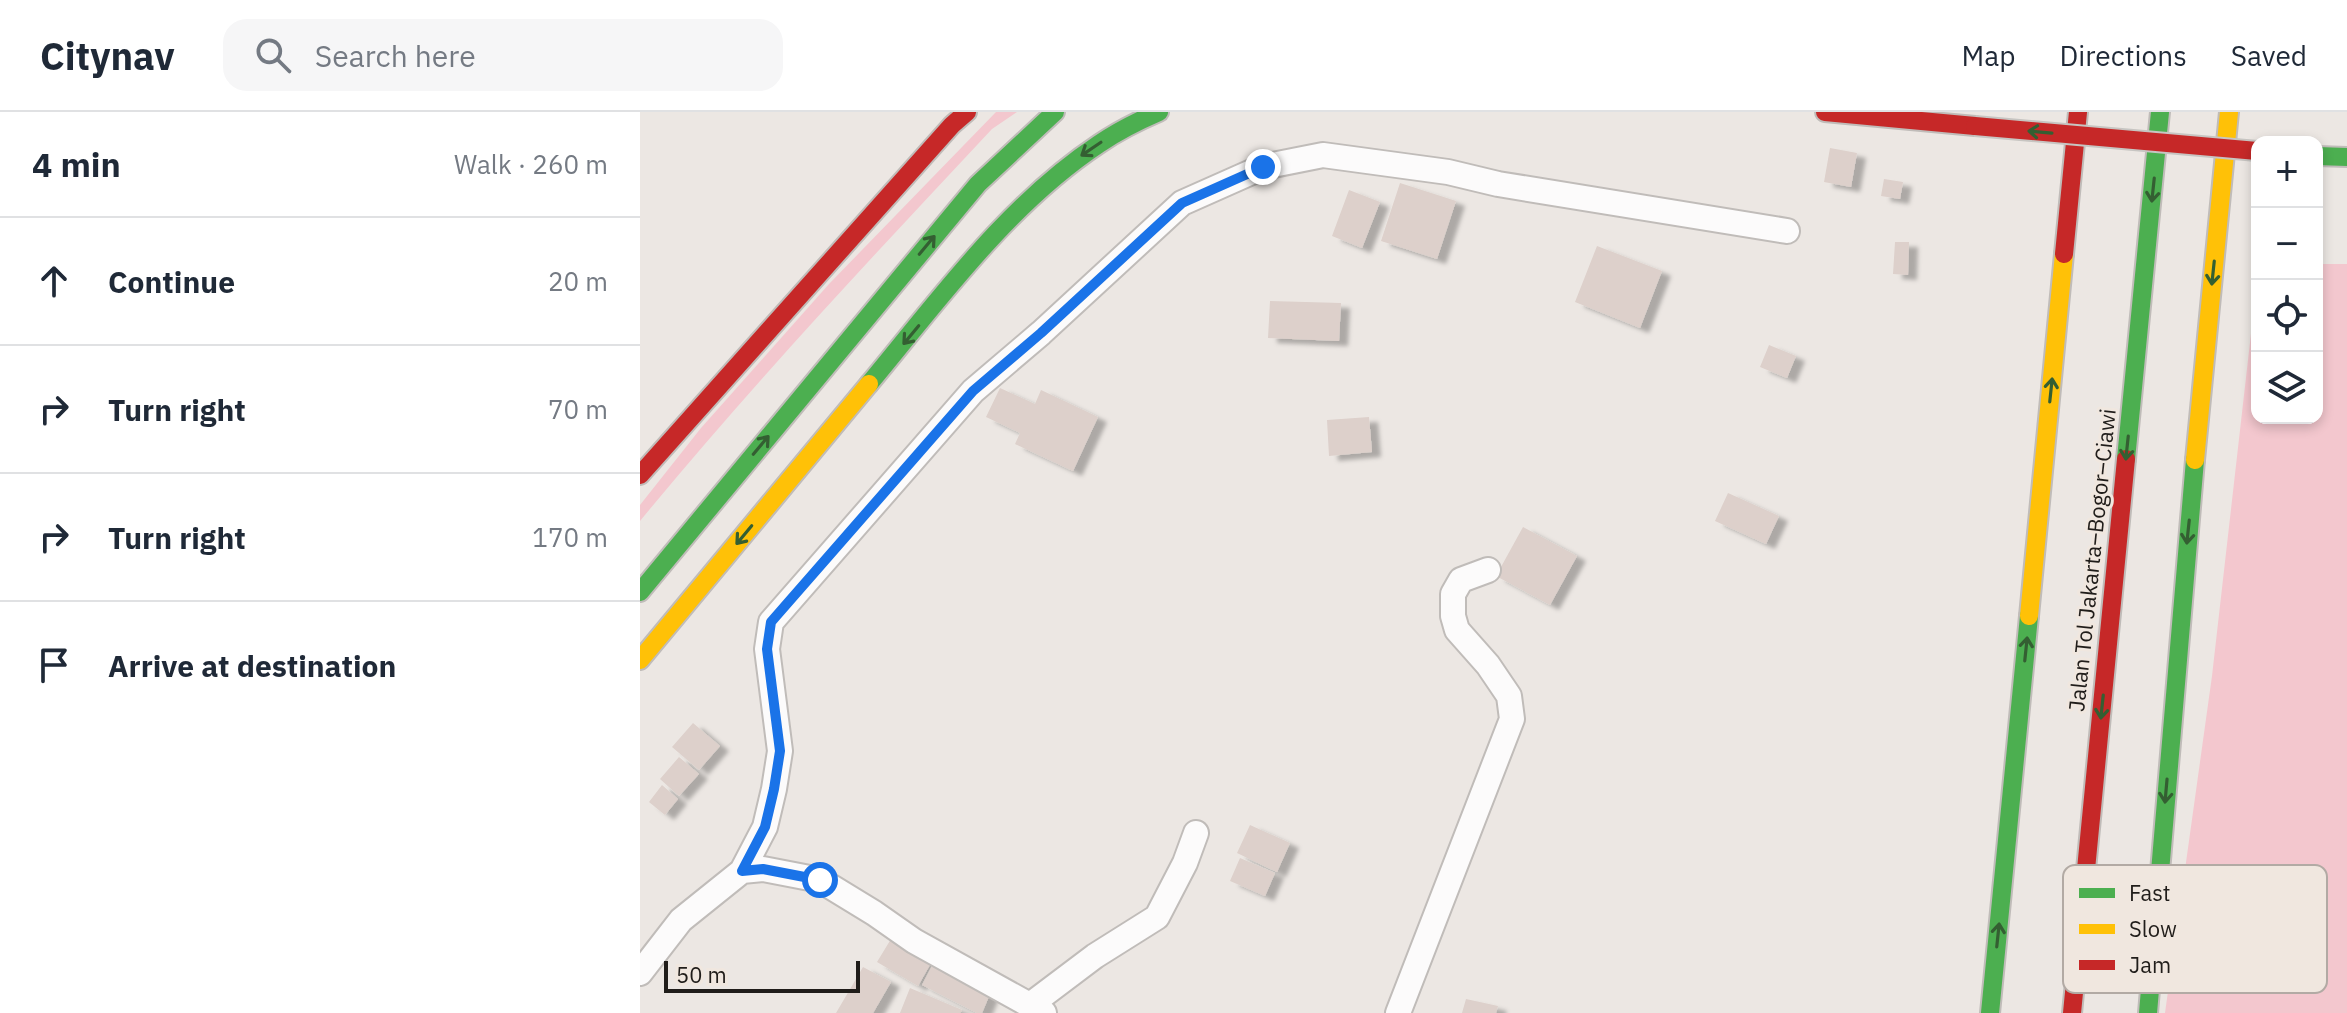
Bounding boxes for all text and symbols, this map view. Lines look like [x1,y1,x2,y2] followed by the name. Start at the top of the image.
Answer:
[223,19,783,91] search box
[40,31,175,80] text: Citynav
[251,33,295,77] icon: search
[315,36,476,75] text: Search here
[1961,37,2015,74] text: Map
[2059,37,2187,74] text: Directions
[2231,37,2307,74] text: Saved
[2027,124,2054,139] one-way arrow
[2251,136,2323,424] map controls
[2251,136,2323,208] button: +
[1080,141,1102,157] one-way arrow
[32,142,121,186] text: 4 min
[454,147,608,181] text: Walk · 260 m
[1245,149,1281,185] route end
[2145,176,2160,203] one-way arrow
[2251,208,2323,280] button: −
[918,235,936,256] one-way arrow
[32,259,76,303] icon: ahead
[2205,259,2220,286] one-way arrow
[108,262,235,301] text: Continue
[548,264,608,298] text: 20 m
[2251,280,2323,352] button: locate
[902,325,920,345] one-way arrow
[2251,352,2323,424] button: layers
[2043,377,2058,404] one-way arrow
[32,387,76,431] icon: right
[108,390,246,429] text: Turn right
[548,392,608,426] text: 70 m
[2061,407,2122,713] street label: Jalan Tol Jakarta–Bogor–Ciawi
[2120,434,2135,461] one-way arrow
[752,436,770,456] one-way arrow
[32,515,76,559] icon: right
[108,518,246,557] text: Turn right
[2180,518,2195,545] one-way arrow
[532,520,608,554] text: 170 m
[735,524,753,545] one-way arrow
[2018,636,2033,663] one-way arrow
[32,643,76,687] icon: arrive
[108,646,396,685] text: Arrive at destination
[2094,693,2109,720] one-way arrow
[2158,777,2173,804] one-way arrow
[802,862,838,898] route start
[2063,865,2327,993] legend
[2129,878,2170,907] text: Fast
[2129,914,2177,943] text: Slow
[1990,922,2005,949] one-way arrow
[2129,950,2171,979] text: Jam
[664,957,860,993] scale bar
[676,960,727,989] text: 50 m

